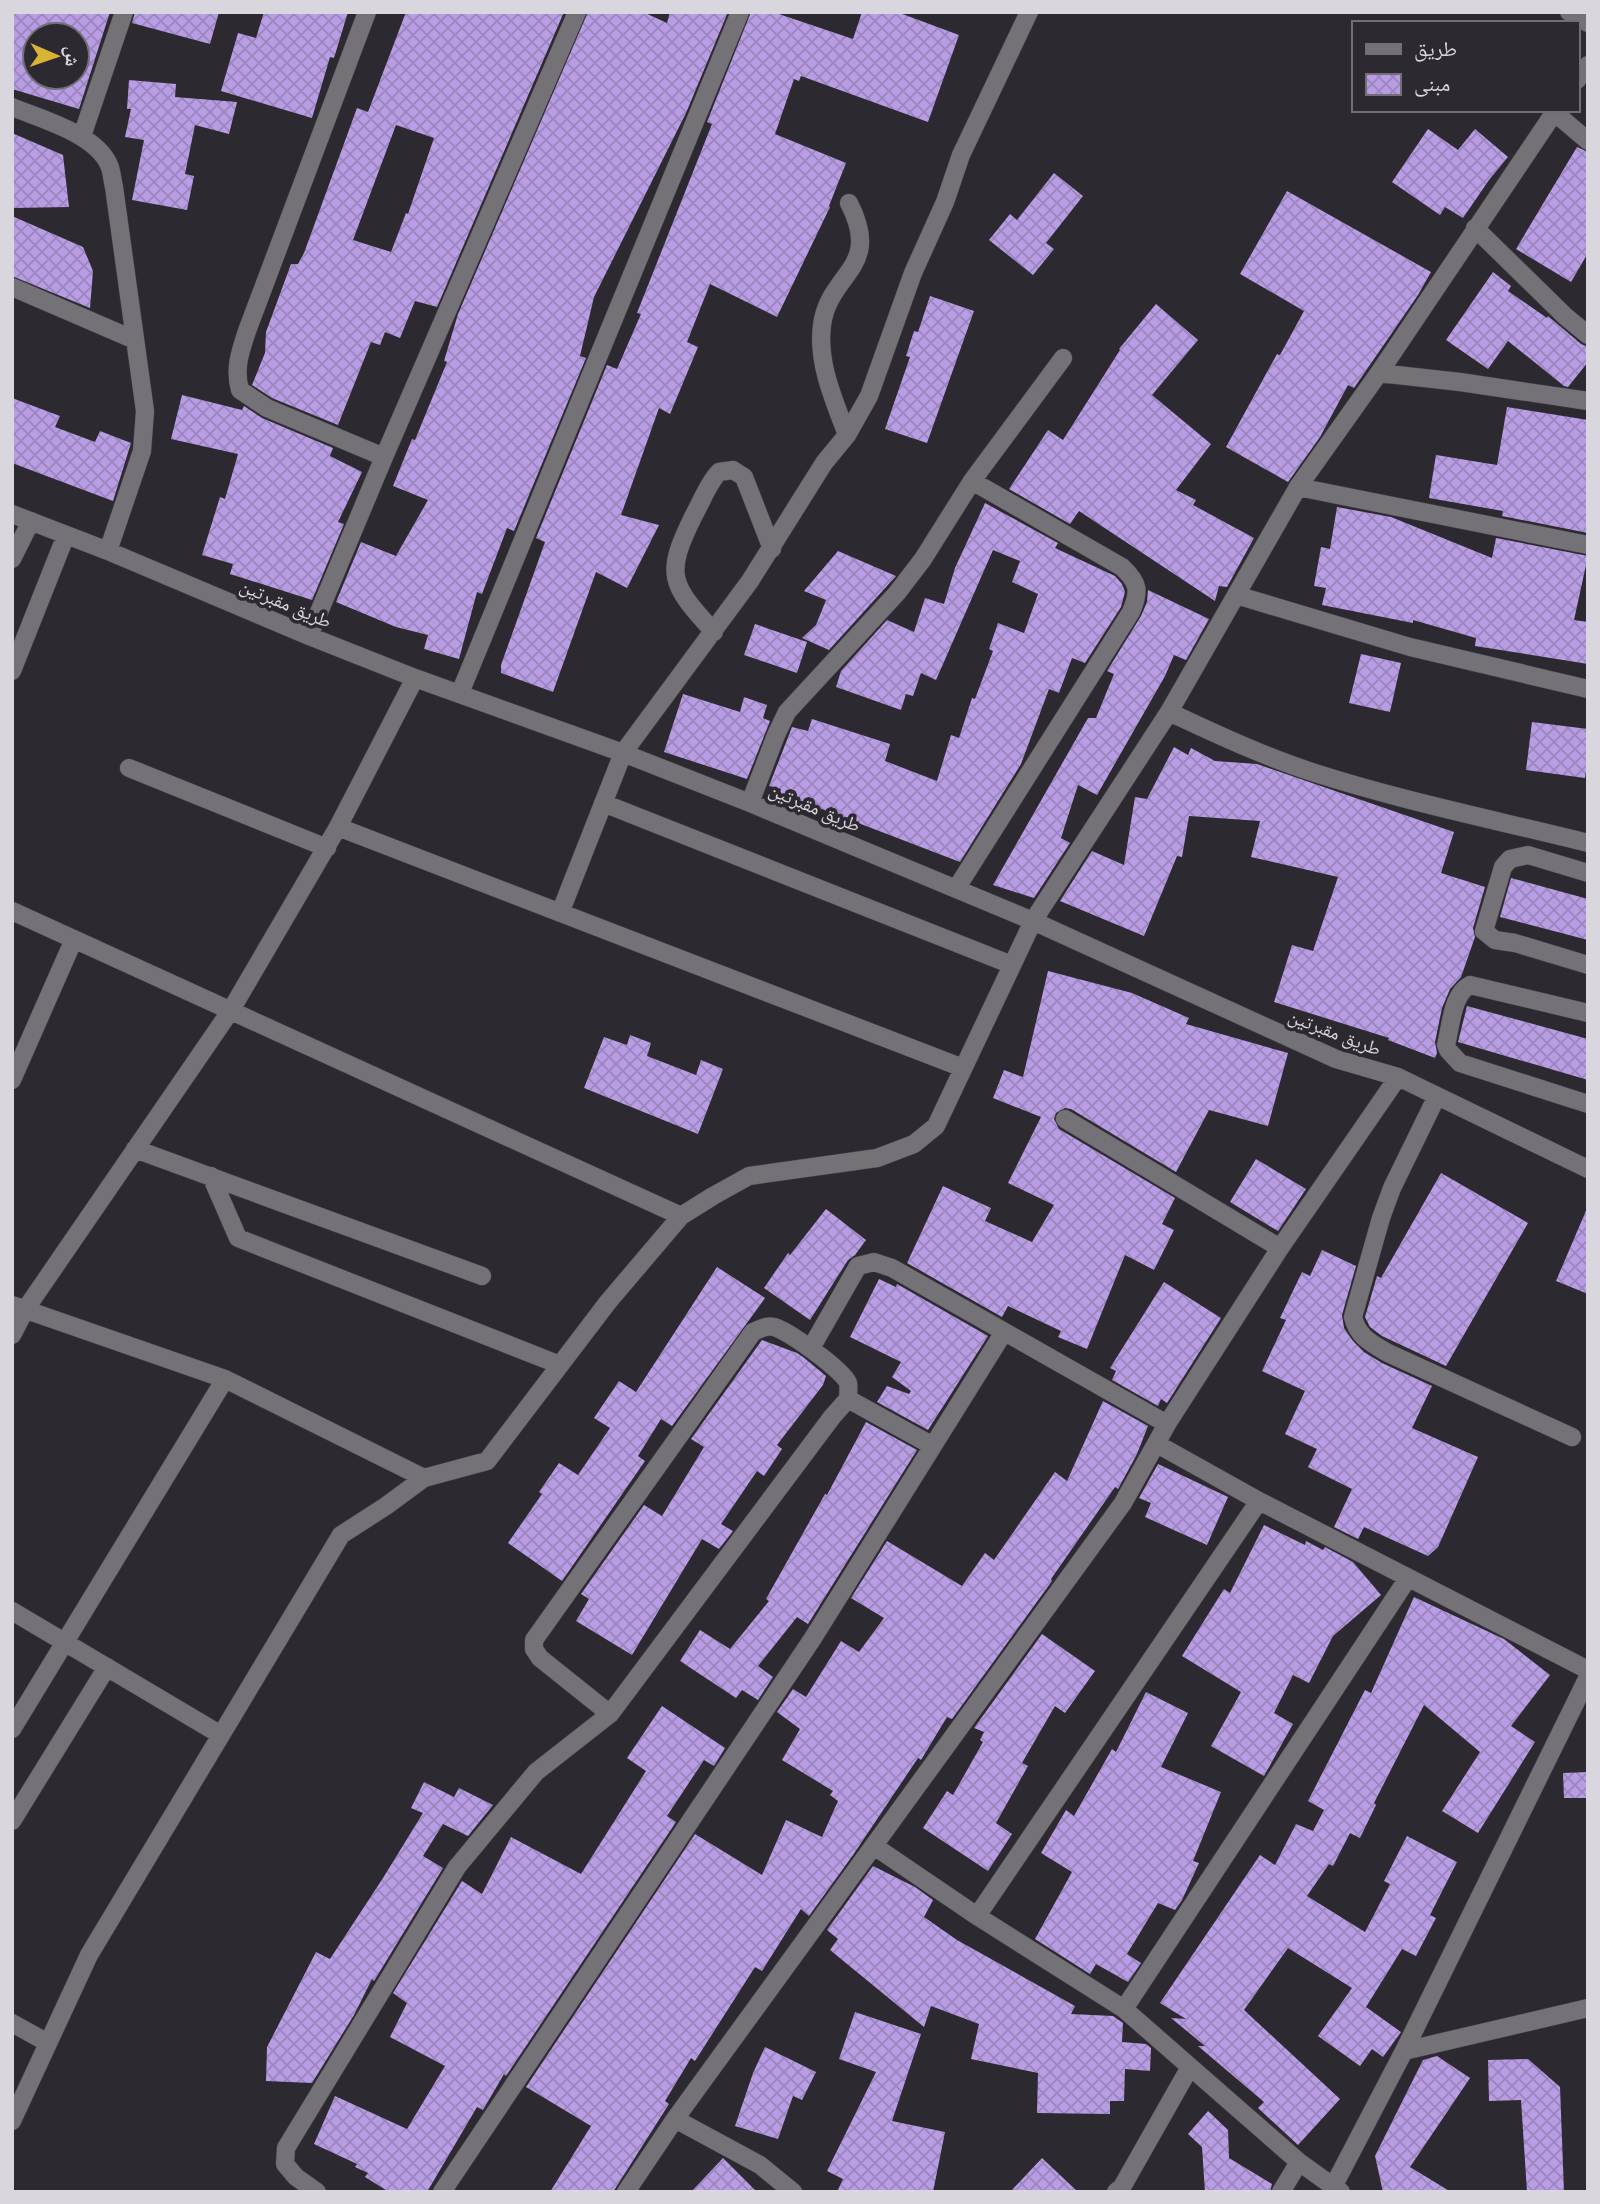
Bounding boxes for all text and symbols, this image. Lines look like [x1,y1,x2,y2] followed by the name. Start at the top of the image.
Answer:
[21,21,91,91] north arrow
[1352,21,1579,112] legend
[1414,36,1457,62] text: طريق
[61,46,84,67] text: ش
[1414,71,1450,97] text: مبنى
[237,574,335,633] street label: طريق مقبرتين
[766,778,864,837] street label: طريق مقبرتين
[1285,1004,1384,1061] street label: طريق مقبرتين

